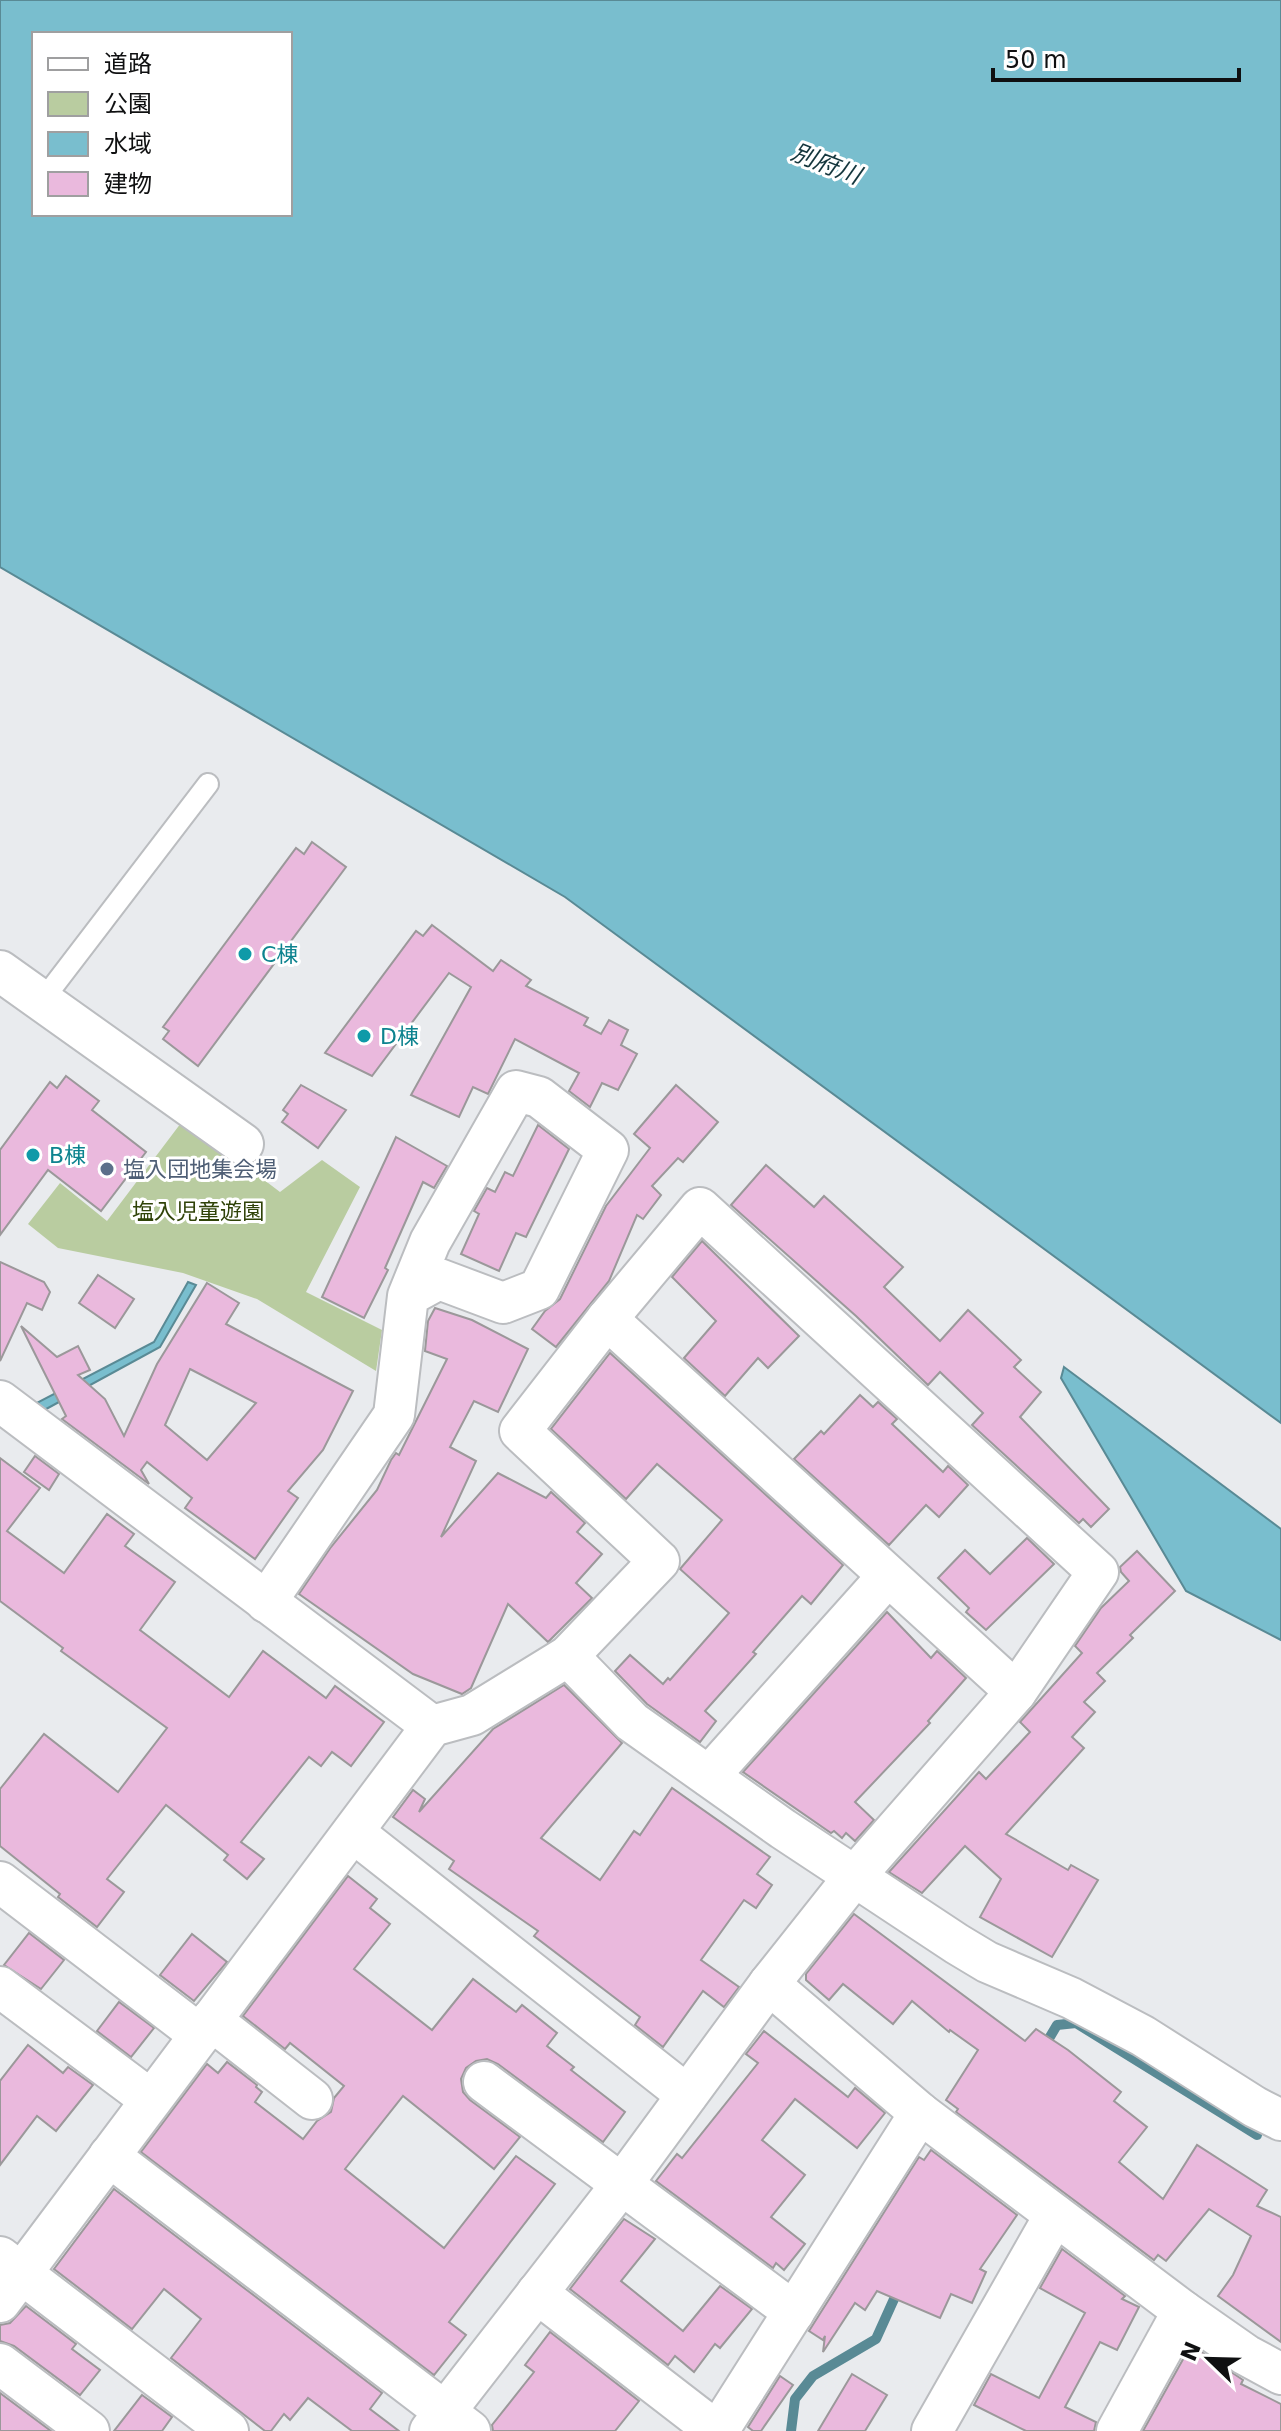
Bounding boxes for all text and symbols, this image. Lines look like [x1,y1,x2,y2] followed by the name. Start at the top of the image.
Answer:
[32,32,292,216] legend
[993,32,1239,82] scale bar
[1005,46,1067,74] text: 50 m
[104,50,152,78] text: 道路
[104,90,152,118] text: 公園
[104,130,152,158] text: 水域
[787,138,867,191] water label: 別府川
[104,170,152,198] text: 建物
[261,942,298,967] place label: C棟
[236,945,254,963] marker: C棟
[380,1024,419,1049] place label: D棟
[355,1027,373,1045] marker: D棟
[49,1143,86,1168] place label: B棟
[24,1146,42,1164] marker: B棟
[123,1157,277,1182] place label: 塩入団地集会場
[98,1160,116,1178] marker: 塩入団地集会場
[132,1199,264,1224] park label: 塩入児童遊園
[1169,2319,1249,2399] north arrow
[1176,2338,1206,2365] text: N

